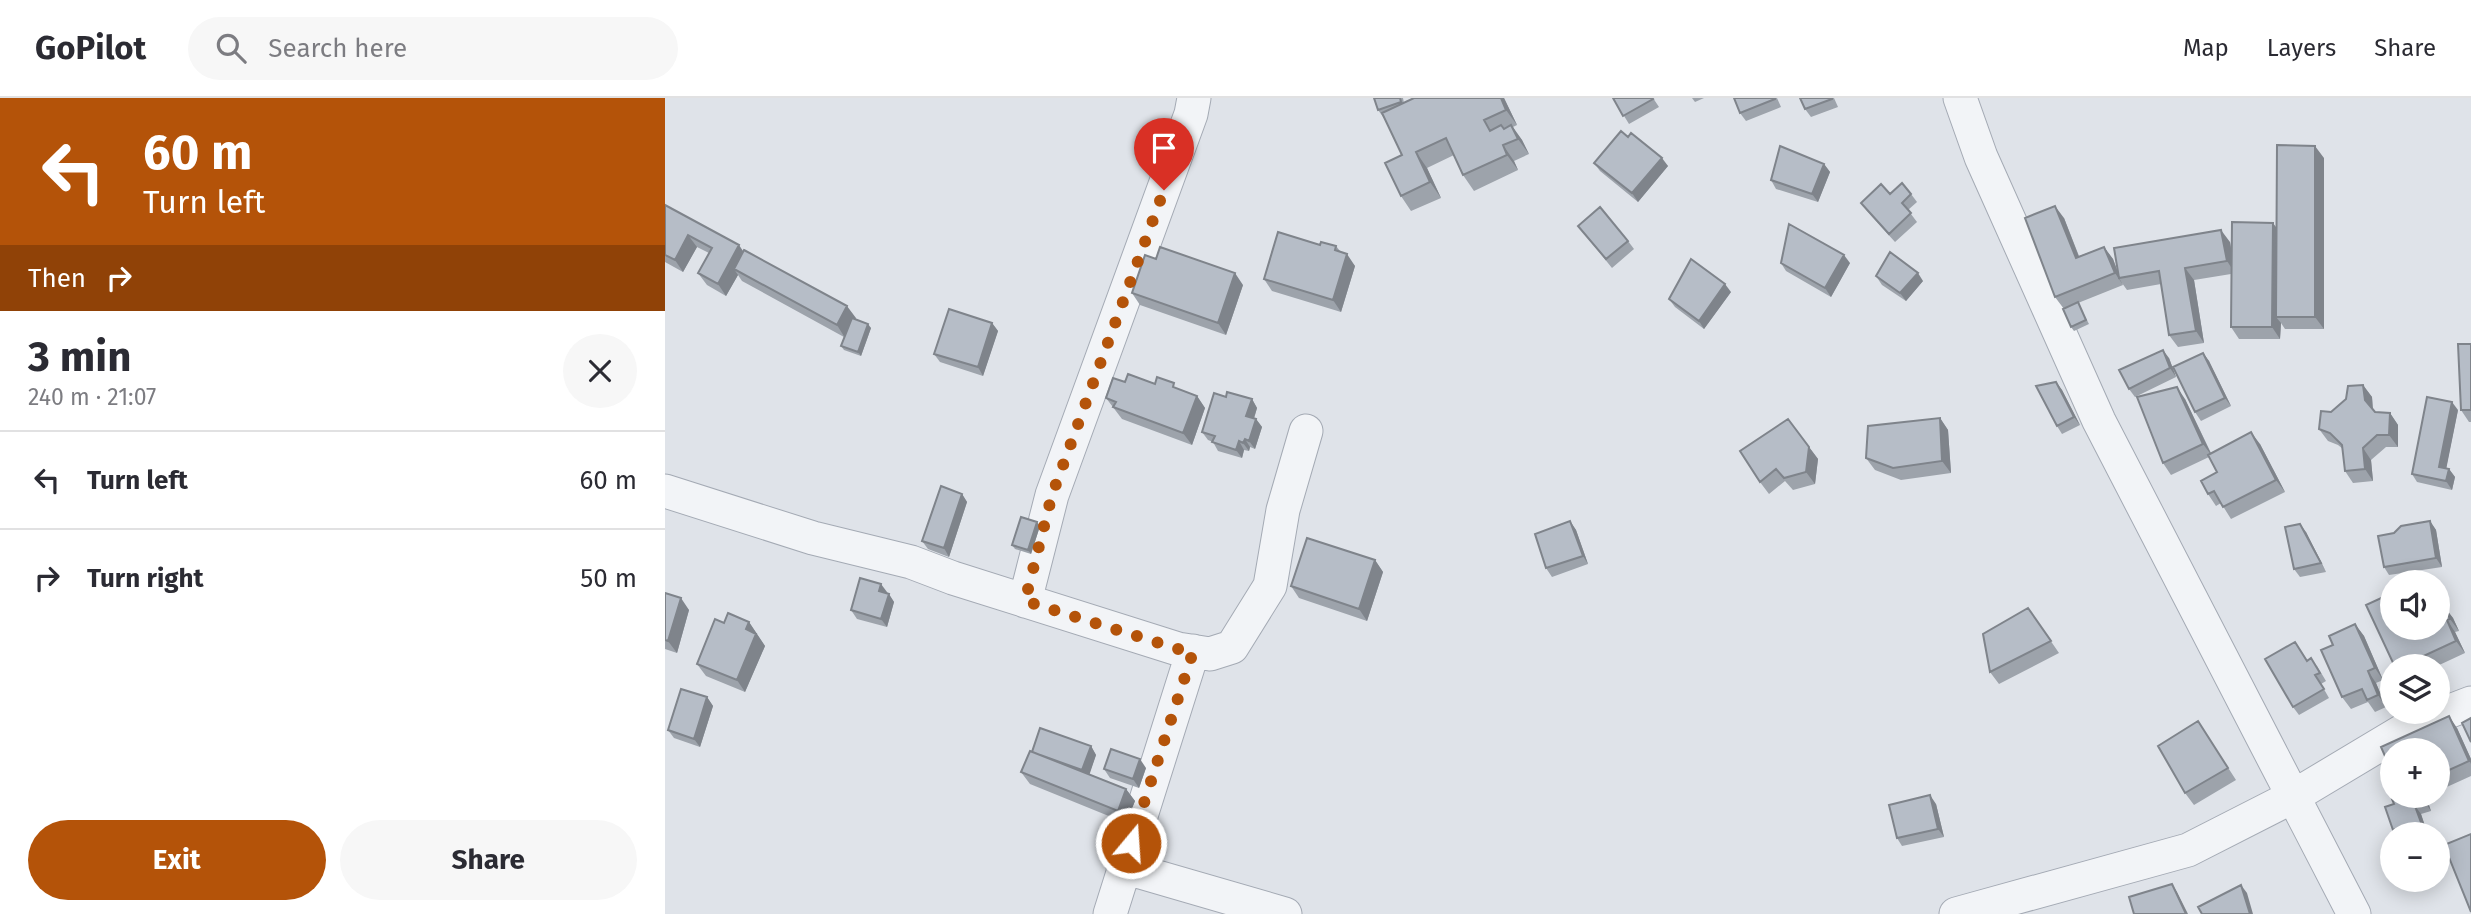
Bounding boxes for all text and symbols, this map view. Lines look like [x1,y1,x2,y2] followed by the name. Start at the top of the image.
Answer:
[188,17,678,80] search box
[35,28,146,68] text: GoPilot
[212,29,250,67] icon: search
[268,33,407,64] text: Search here
[2183,34,2229,62] text: Map
[2267,34,2336,62] text: Layers
[2374,34,2436,62] text: Share
[1134,118,1194,190] pin
[143,123,252,182] text: 60 m
[28,126,119,217] icon: left
[1145,129,1183,167] icon: arrive
[143,183,265,221] text: Turn left
[100,259,138,297] icon: right
[28,263,86,294] text: Then
[28,332,131,382] text: 3 min
[563,334,637,408] button: close
[28,383,156,411] text: 240 m · 21:07
[28,461,66,499] icon: left
[87,465,188,496] text: Turn left
[579,465,637,496] text: 60 m
[28,559,66,597] icon: right
[87,563,204,594] text: Turn right
[580,563,637,594] text: 50 m
[2380,570,2450,892] map controls
[2380,570,2450,640] button: sound
[2380,654,2450,724] button: layers
[2380,738,2450,808] button: +
[1094,806,1168,880] position arrow
[28,820,326,900] button: Exit
[340,820,637,900] button: Share
[2380,822,2450,892] button: −

